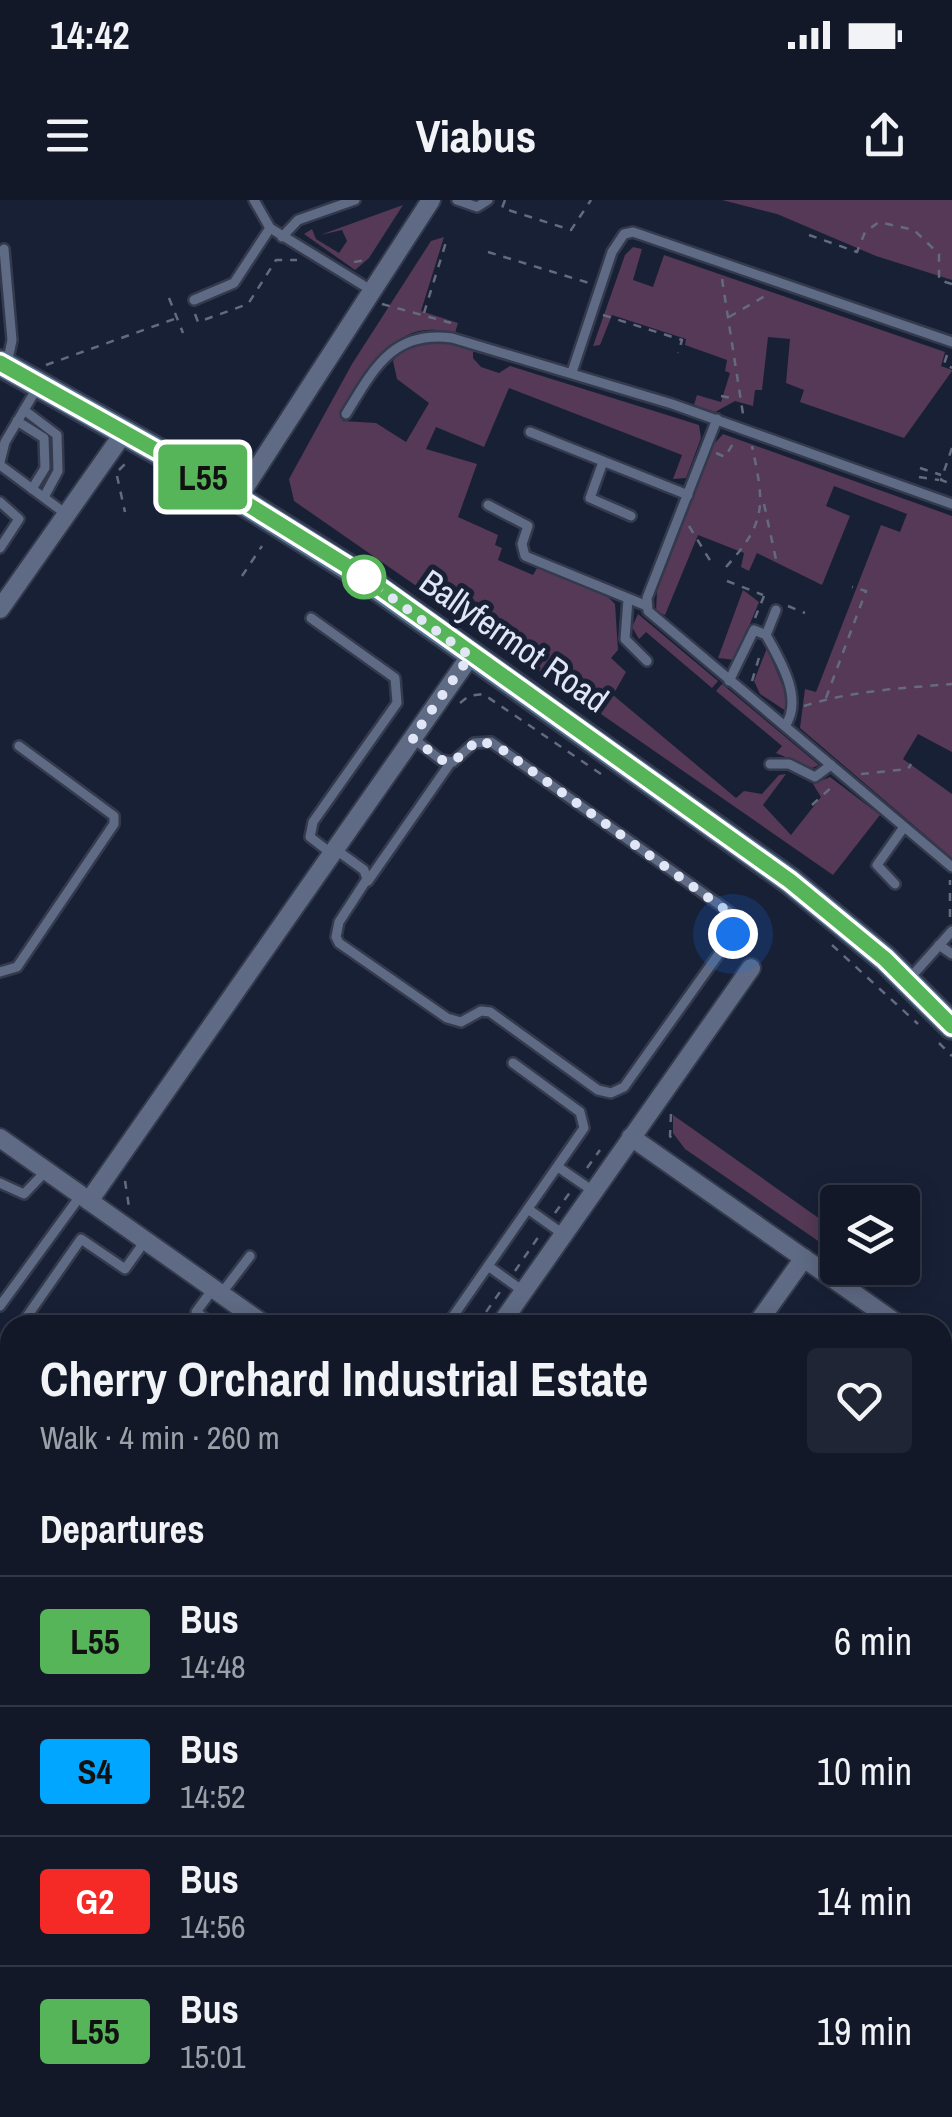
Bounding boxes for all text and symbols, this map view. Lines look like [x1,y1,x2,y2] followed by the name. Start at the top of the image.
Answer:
[50,10,130,61] text: 14:42
[416,105,536,166] text: Viabus
[40,108,95,163] icon: menu
[857,108,912,163] icon: share
[146,444,260,510] line badge: L55
[178,454,228,501] text: L55
[343,556,385,598] unlabelled marker
[411,558,618,723] street label: Ballyfermot Road
[708,909,758,959] your location
[820,1185,920,1285] map controls
[820,1185,920,1285] button: layers
[40,1346,648,1411] text: Cherry Orchard Industrial Estate
[807,1348,912,1453] button: heart
[40,1416,280,1459] text: Walk · 4 min · 260 m
[40,1504,205,1555] text: Departures
[180,1594,239,1645] text: Bus
[834,1616,912,1667] text: 6 min
[70,1618,120,1665] text: L55
[180,1645,246,1688] text: 14:48
[180,1724,239,1775] text: Bus
[817,1746,912,1797] text: 10 min
[77,1748,113,1795] text: S4
[180,1775,246,1818] text: 14:52
[180,1854,239,1905] text: Bus
[817,1876,912,1927] text: 14 min
[76,1878,114,1925] text: G2
[180,1905,246,1948] text: 14:56
[180,1984,239,2035] text: Bus
[817,2006,912,2057] text: 19 min
[70,2008,120,2055] text: L55
[180,2035,246,2078] text: 15:01

